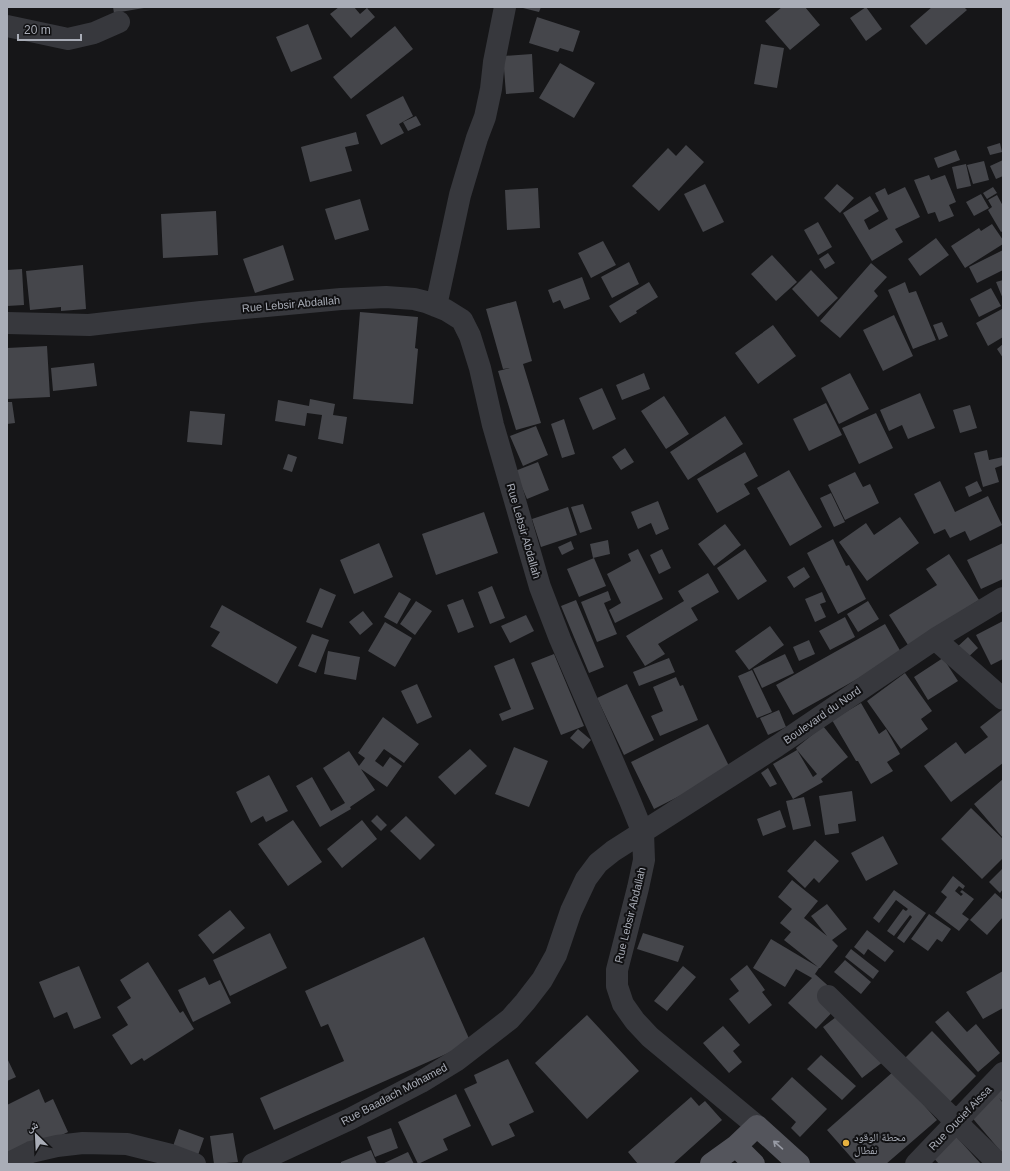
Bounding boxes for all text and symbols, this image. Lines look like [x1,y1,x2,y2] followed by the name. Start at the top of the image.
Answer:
[18,16,81,42] scale bar
[24,23,51,37] text: 20 m
[241,294,341,314] street label: Rue Lebsir Abdallah
[505,482,543,580] street label: Rue Lebsir Abdallah
[781,684,863,746] street label: Boulevard du Nord
[612,866,648,964] street label: Rue Lebsir Abdallah
[339,1061,449,1127] street label: Rue Baadach Mohamed
[926,1083,994,1153] street label: Rue Oucief Aissa
[16,1115,56,1155] north arrow
[24,1118,41,1136] text: ش
[854,1131,906,1157] place label: محطة الوقود نفطال
[841,1138,851,1148] marker: محطة الوقود نفطال
[773,1140,783,1150] one-way arrow

